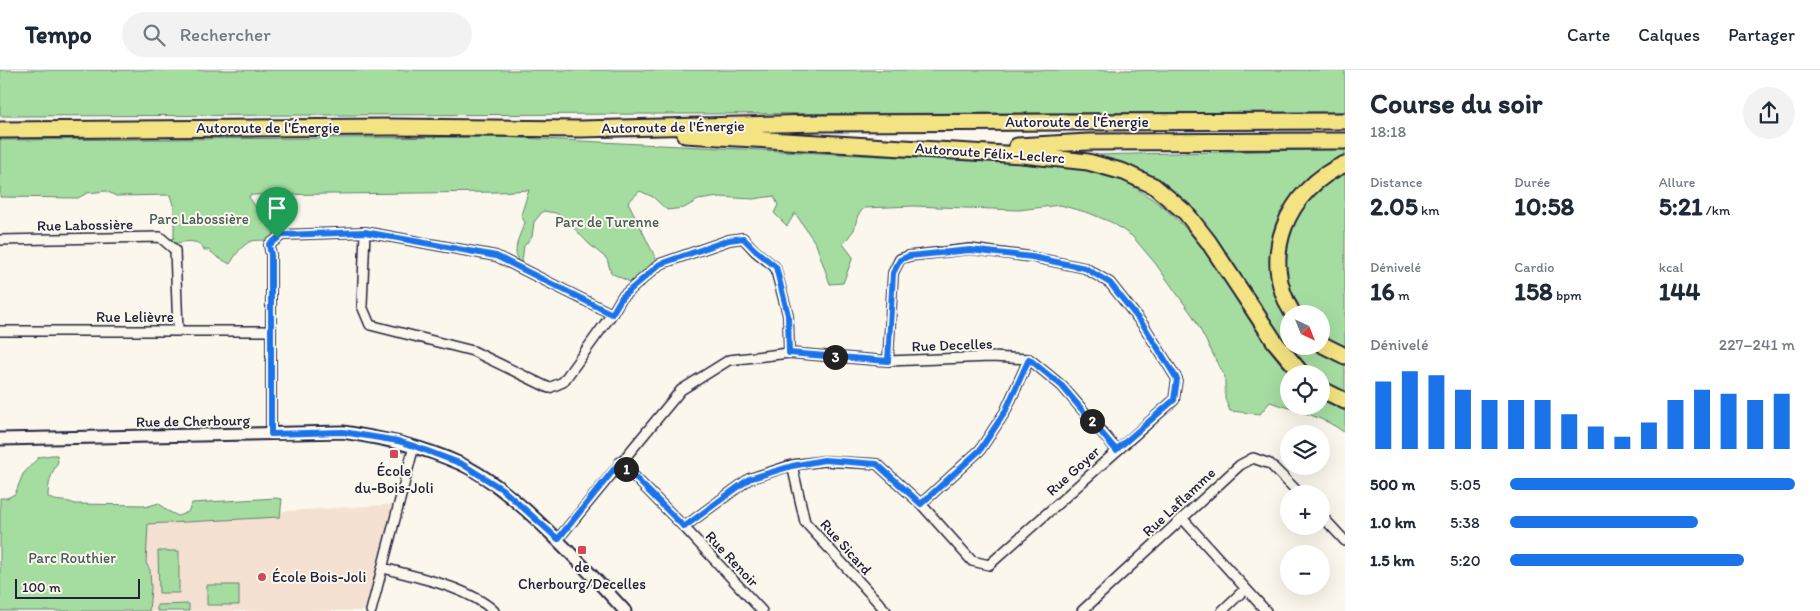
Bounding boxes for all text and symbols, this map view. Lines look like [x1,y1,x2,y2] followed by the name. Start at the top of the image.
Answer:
[122,12,472,57] search box
[25,20,92,49] text: Tempo
[140,21,168,49] icon: search
[180,23,271,46] text: Rechercher
[1567,24,1610,46] text: Carte
[1638,24,1700,46] text: Calques
[1728,24,1795,46] text: Partager
[1370,86,1542,120] text: Course du soir
[1743,87,1795,139] button: share
[1005,113,1149,131] street label: Autoroute de l'Énergie
[601,117,745,137] street label: Autoroute de l'Énergie
[196,119,340,137] street label: Autoroute de l'Énergie
[1370,122,1406,141] text: 18:18
[915,139,1065,167] street label: Autoroute Félix-Leclerc
[1370,174,1422,191] text: Distance
[1514,174,1550,191] text: Durée
[1659,174,1696,191] text: Allure
[256,187,298,238] pin
[1370,191,1418,221] text: 2.05
[1514,191,1574,221] text: 10:58
[1659,191,1703,221] text: 5:21
[263,194,291,222] icon: arrive
[1418,202,1440,219] text: km
[1703,202,1730,219] text: /km
[149,210,249,228] park label: Parc Labossière
[555,213,659,231] park label: Parc de Turenne
[37,215,133,235] street label: Rue Labossière
[1370,259,1421,276] text: Dénivelé
[1514,259,1554,276] text: Cardio
[1659,259,1684,276] text: kcal
[1370,276,1395,306] text: 16
[1514,276,1553,306] text: 158
[1659,276,1700,306] text: 144
[1395,287,1410,304] text: m
[1553,287,1582,304] text: bpm
[1280,305,1330,355] north arrow
[1280,305,1330,595] map controls
[96,308,174,326] street label: Rue Lelièvre
[911,335,993,355] street label: Rue Decelles
[1370,335,1429,354] text: Dénivelé
[1719,335,1795,354] text: 227–241 m
[822,344,848,370] pin: 3
[832,349,839,366] text: 3
[1280,365,1330,415] button: locate
[1080,408,1104,434] pin: 2
[136,411,251,431] street label: Rue de Cherbourg
[1089,413,1096,430] text: 2
[1280,425,1330,475] button: layers
[1043,442,1104,500] street label: Rue Goyer
[388,448,400,460] marker: École du-Bois-Joli
[614,456,638,482] pin: 1
[623,461,630,478] text: 1
[354,462,434,497] place label: École du-Bois-Joli
[1139,464,1219,540] street label: Rue Laflamme
[1370,475,1415,494] text: 500 m
[1450,475,1481,494] text: 5:05
[1280,485,1330,535] button: +
[1370,513,1416,532] text: 1.0 km
[1450,513,1480,532] text: 5:38
[816,515,876,579] street label: Rue Sicard
[702,527,763,591] street label: Rue Renoir
[576,544,588,556] marker: de Cherbourg/Decelles
[1280,545,1330,595] button: −
[28,549,116,567] park label: Parc Routhier
[1370,551,1415,570] text: 1.5 km
[1450,551,1481,570] text: 5:20
[518,558,646,593] place label: de Cherbourg/Decelles
[272,568,366,586] place label: École Bois-Joli
[256,571,268,583] marker: École Bois-Joli
[15,576,140,599] scale bar
[22,579,61,596] text: 100 m

